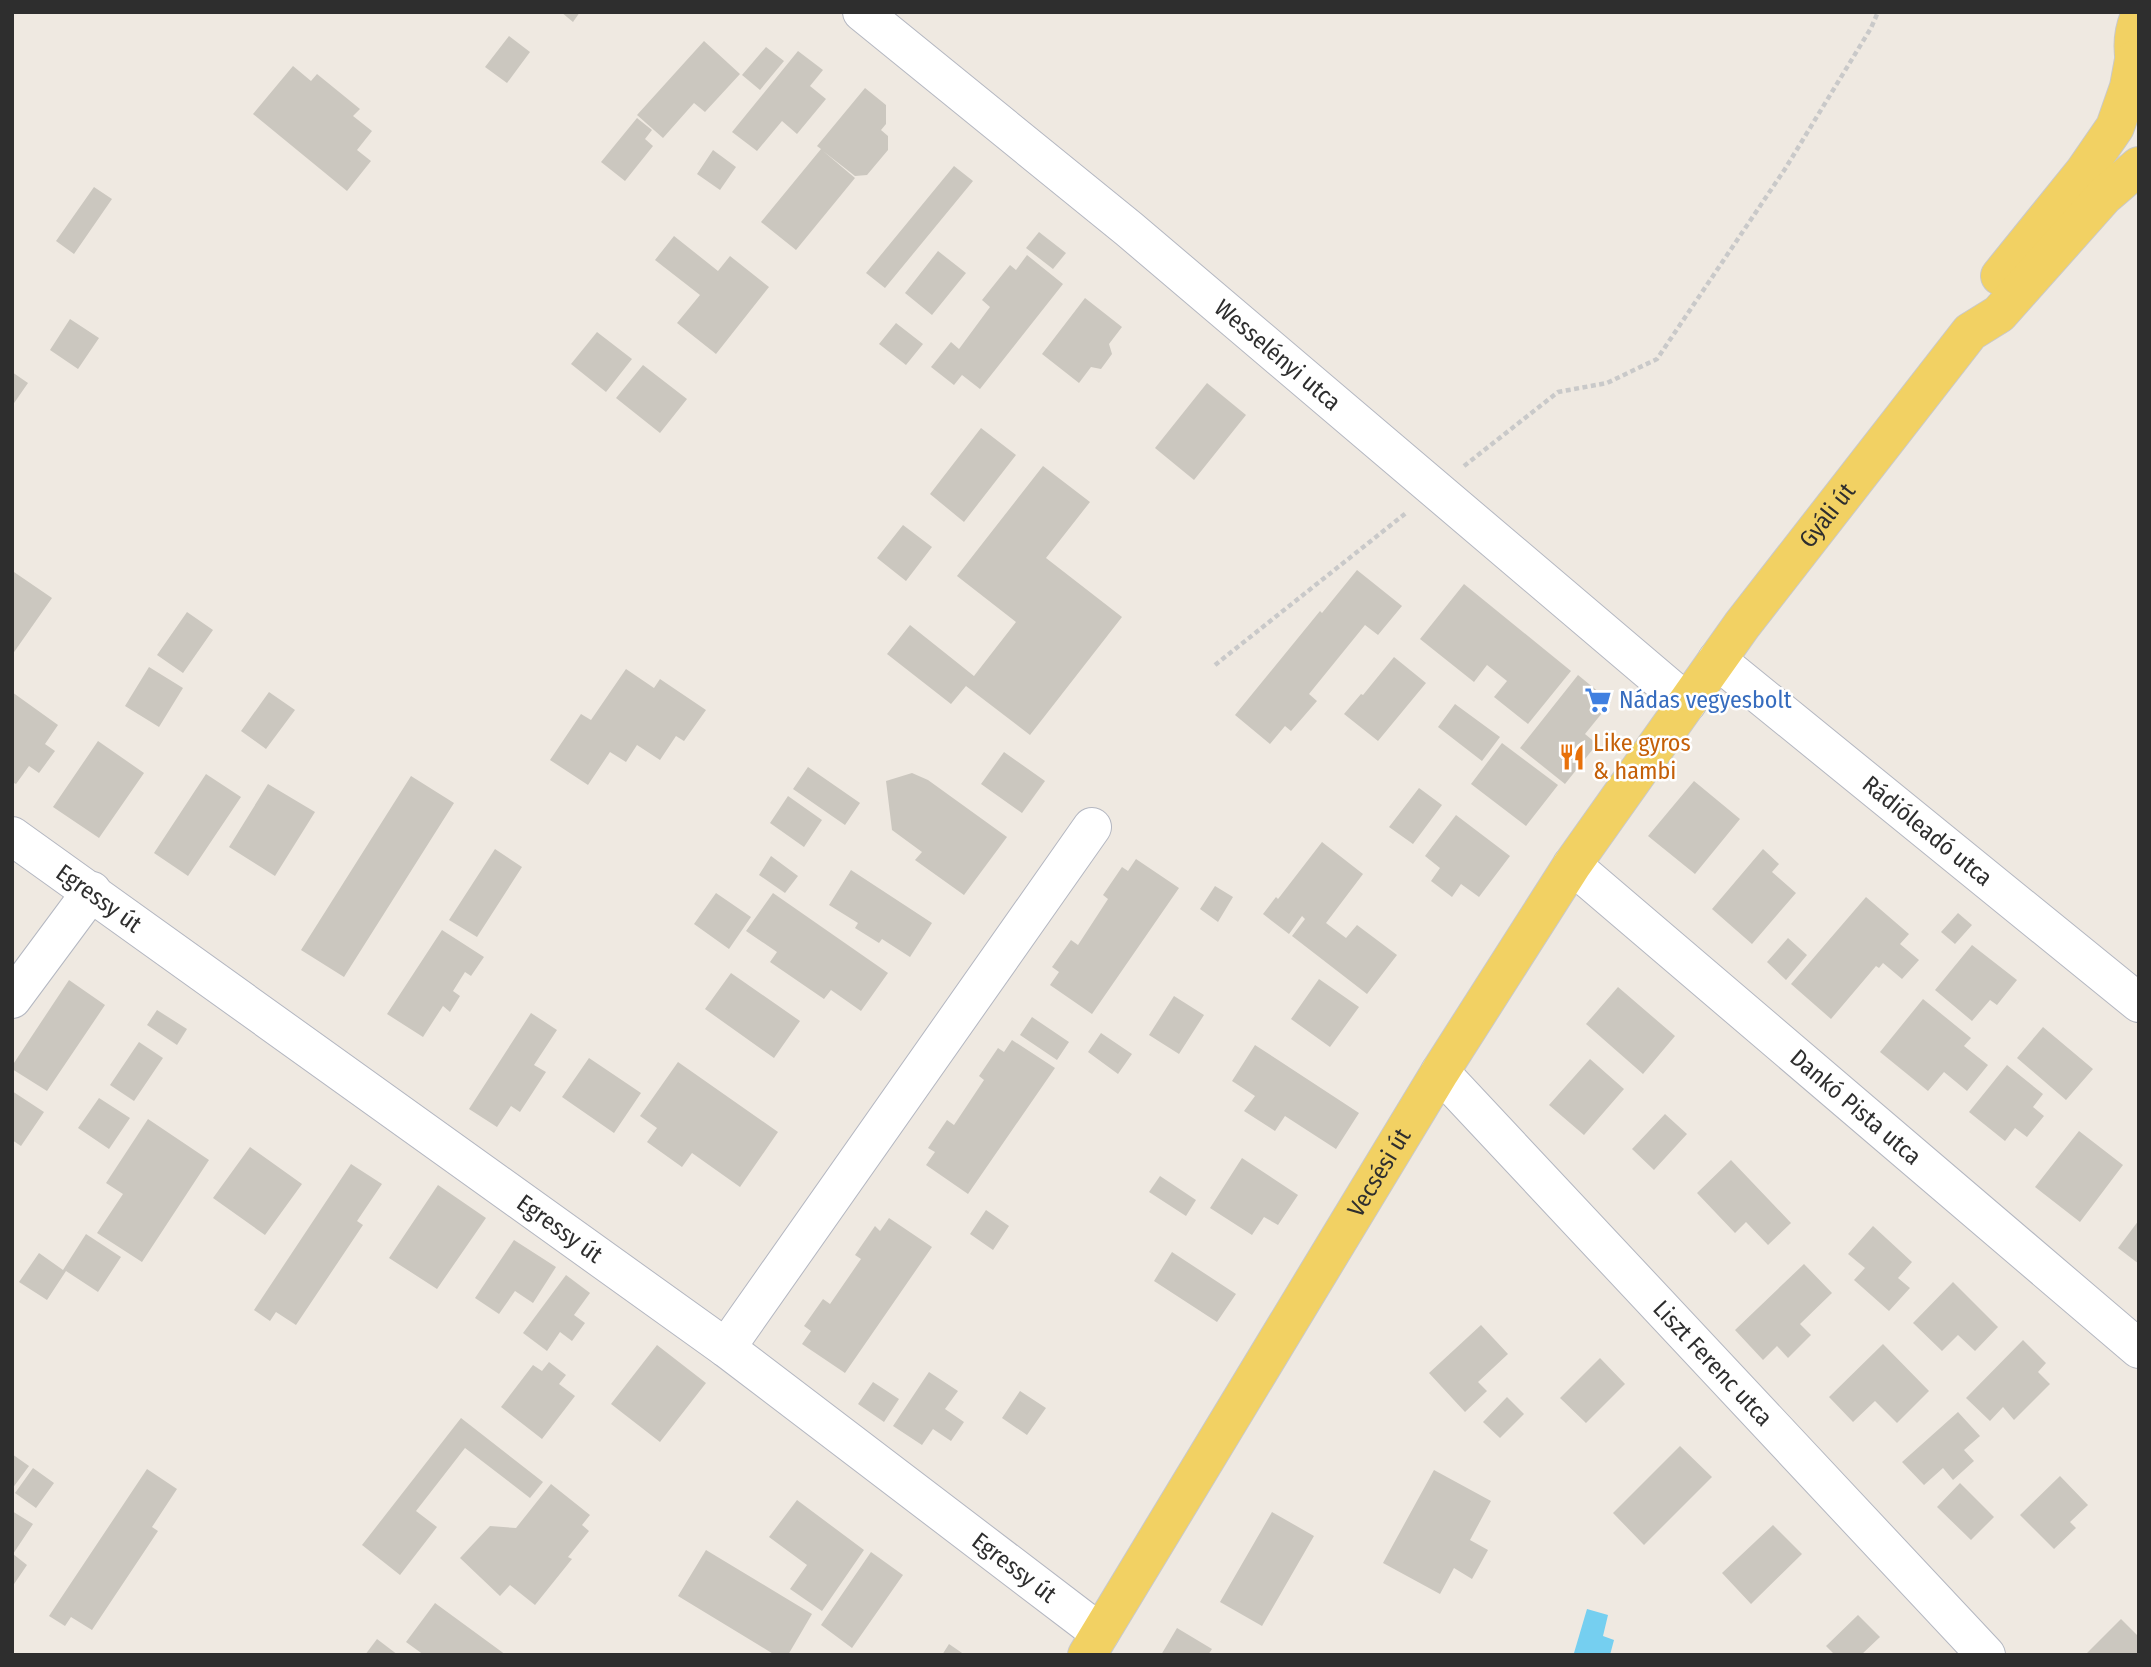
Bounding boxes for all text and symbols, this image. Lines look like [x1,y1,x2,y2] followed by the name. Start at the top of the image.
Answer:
[1209,294,1346,417] street label: Wesselényi utca
[1793,477,1861,553] street label: Gyáli út
[1583,685,1613,715] supermarket icon: Nádas vegyesbolt
[1619,686,1792,714] place label: Nádas vegyesbolt
[1593,729,1691,785] place label: Like gyros & hambi
[1557,742,1587,772] restaurant icon: Like gyros & hambi
[1857,770,1998,892] street label: Rádióleadó utca
[51,858,147,938] street label: Egressy út
[1785,1044,1927,1171] street label: Dankó Pista utca
[1342,1123,1417,1222] street label: Vecsési út
[512,1189,608,1269] street label: Egressy út
[1647,1295,1778,1432] street label: Liszt Ferenc utca
[967,1527,1062,1609] street label: Egressy út

